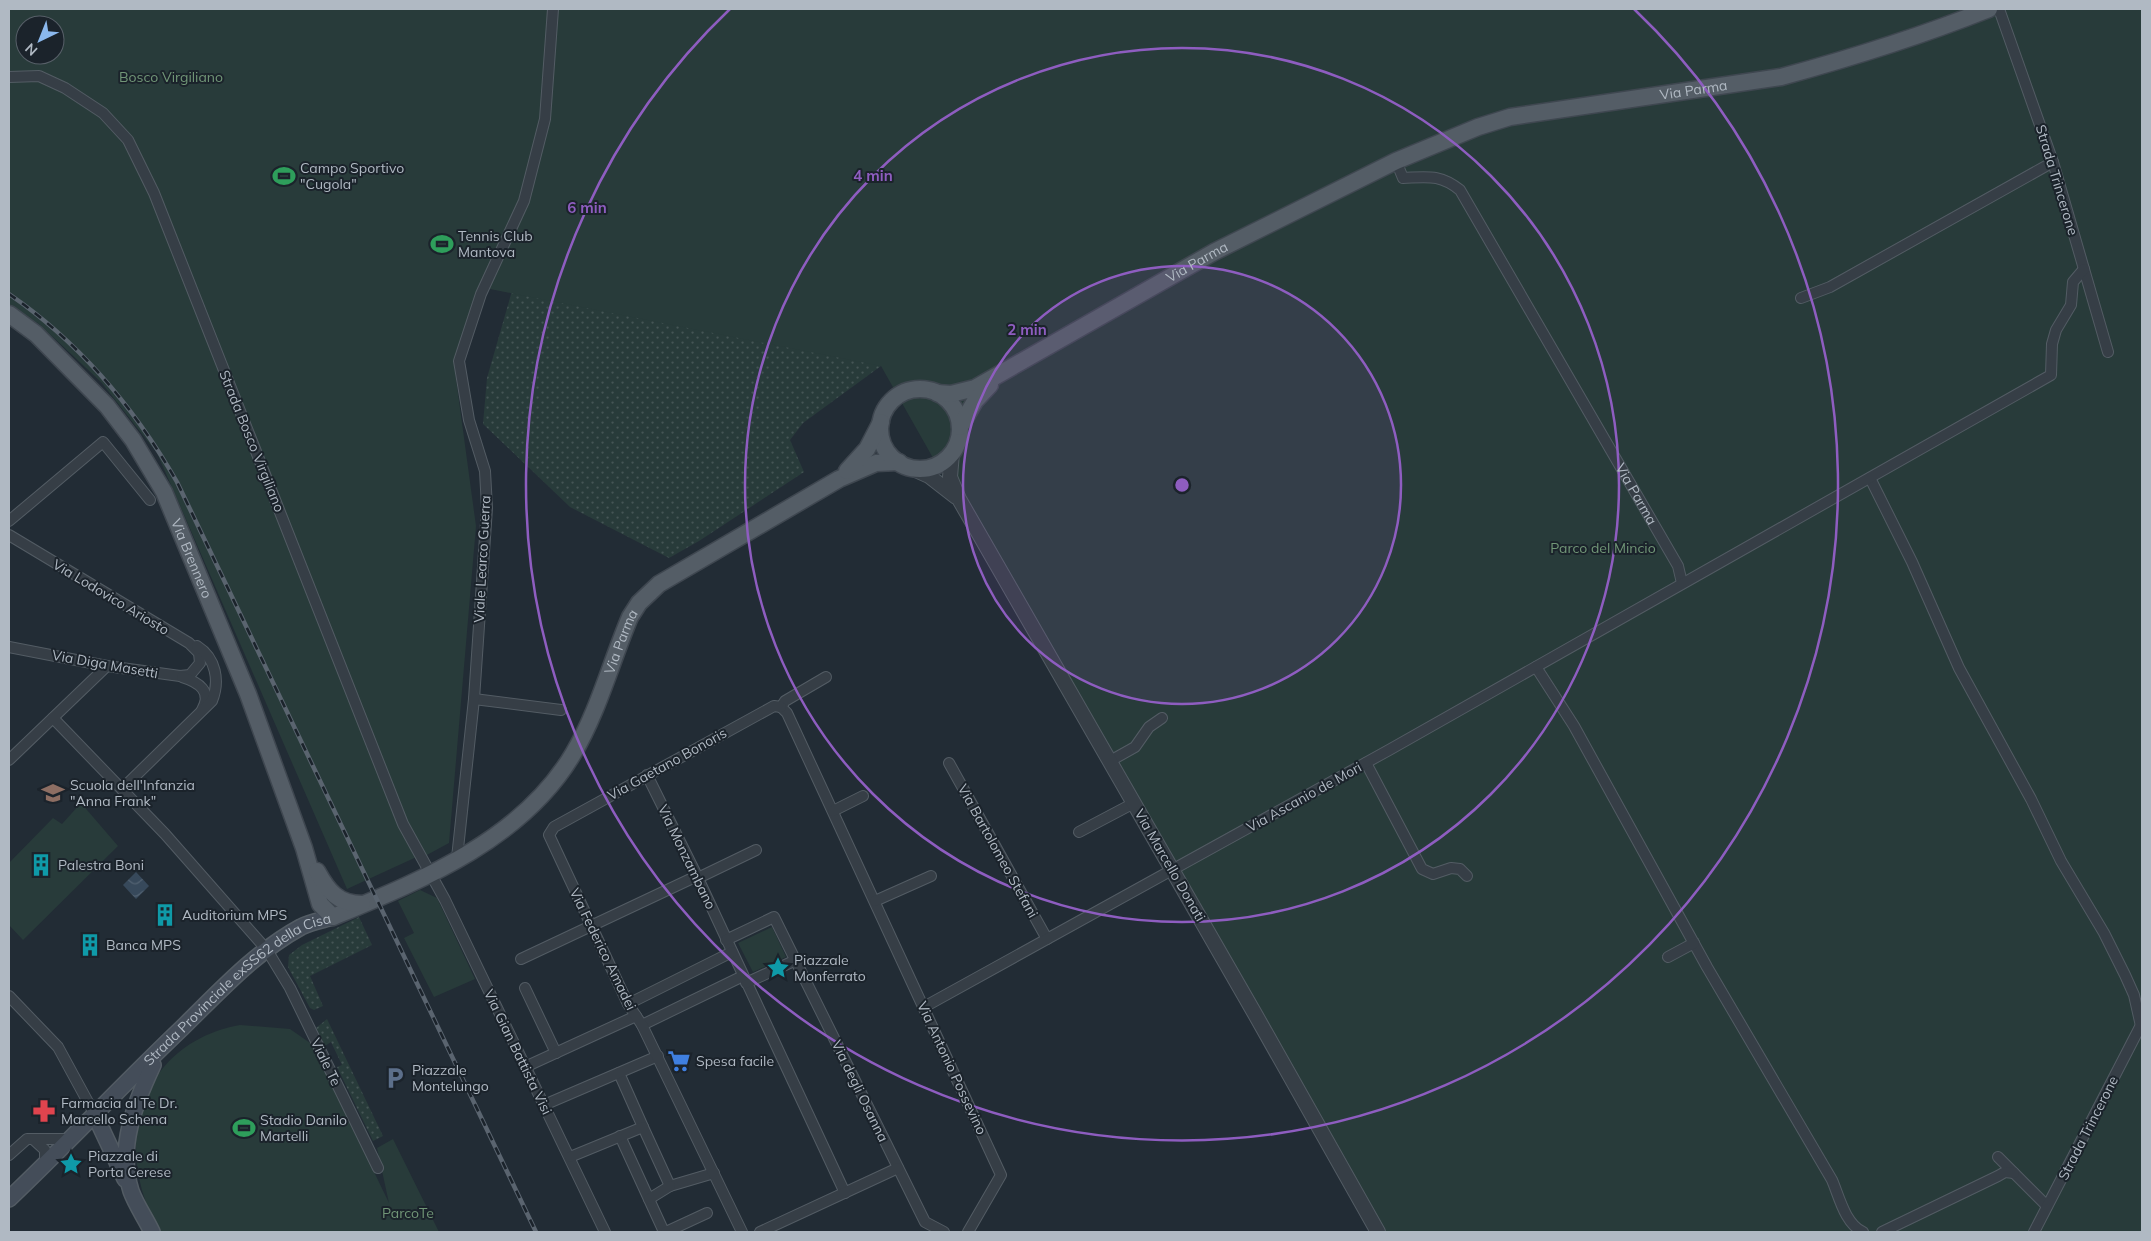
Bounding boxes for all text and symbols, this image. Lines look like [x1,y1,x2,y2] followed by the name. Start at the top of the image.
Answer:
[15,15,65,65] north arrow
[21,39,41,60] text: N
[119,68,223,86] park label: Bosco Virgiliano
[1658,76,1729,104] street label: Via Parma
[2032,123,2082,237] street label: Strada Trincerone
[300,159,404,193] place label: Campo Sportivo "Cugola"
[271,163,297,189] sports icon: Campo Sportivo "Cugola"
[853,166,893,185] text: 4 min
[567,198,607,217] text: 6 min
[458,227,533,261] place label: Tennis Club Mantova
[429,231,455,257] sports icon: Tennis Club Mantova
[1163,238,1231,286] street label: Via Parma
[1007,320,1047,339] text: 2 min
[215,367,289,515] street label: Strada Bosco Virgiliano
[1611,460,1661,528] street label: Via Parma
[1173,476,1191,494] centre of rings
[470,495,494,623] street label: Viale Learco Guerra
[167,516,216,601] street label: Via Brennero
[1550,539,1656,557] park label: Parco del Mincio
[50,555,172,639] street label: Via Lodovico Ariosto
[600,606,642,677] street label: Via Parma
[51,646,159,682] street label: Via Diga Masetti
[604,724,730,804] street label: Via Gaetano Bonoris
[1243,758,1365,836] street label: Via Ascanio de Mori
[70,776,195,810] place label: Scuola dell'Infanzia "Anna Frank"
[40,780,66,806] school or university icon: Scuola dell'Infanzia "Anna Frank"
[954,781,1042,921] street label: Via Bartolomeo Stefani
[654,802,720,912] street label: Via Monzambano
[1131,806,1209,924] street label: Via Marcello Donati
[28,852,54,878] building icon: Palestra Boni
[58,856,144,874] place label: Palestra Boni
[566,885,640,1013] street label: Via Federico Amadei
[152,902,178,928] building icon: Auditorium MPS
[182,906,287,924] place label: Auditorium MPS
[140,909,333,1069] street label: Strada Provinciale exSS62 della Cisa
[77,932,103,958] building icon: Banca MPS
[106,936,181,954] place label: Banca MPS
[794,951,866,985] place label: Piazzale Monferrato
[765,955,791,981] place icon: Piazzale Monferrato
[480,986,556,1118] street label: Via Gian Battista Visi
[913,999,991,1137] street label: Via Antonio Possevino
[307,1035,345,1089] street label: Viale Te
[828,1037,892,1145] street label: Via degli Osanna
[666,1048,692,1074] supermarket icon: Spesa facile
[696,1052,774,1070] place label: Spesa facile
[412,1061,489,1095] place label: Piazzale Montelungo
[382,1065,408,1091] parking icon: Piazzale Montelungo
[2054,1073,2122,1183] street label: Strada Trincerone
[61,1094,178,1128] place label: Farmacia al Te Dr. Marcello Schena
[31,1098,57,1124] pharmacy icon: Farmacia al Te Dr. Marcello Schena
[260,1111,347,1145] place label: Stadio Danilo Martelli
[231,1115,257,1141] sports icon: Stadio Danilo Martelli
[88,1147,171,1181] place label: Piazzale di Porta Cerese
[58,1151,84,1177] place icon: Piazzale di Porta Cerese
[382,1204,434,1222] park label: ParcoTe

